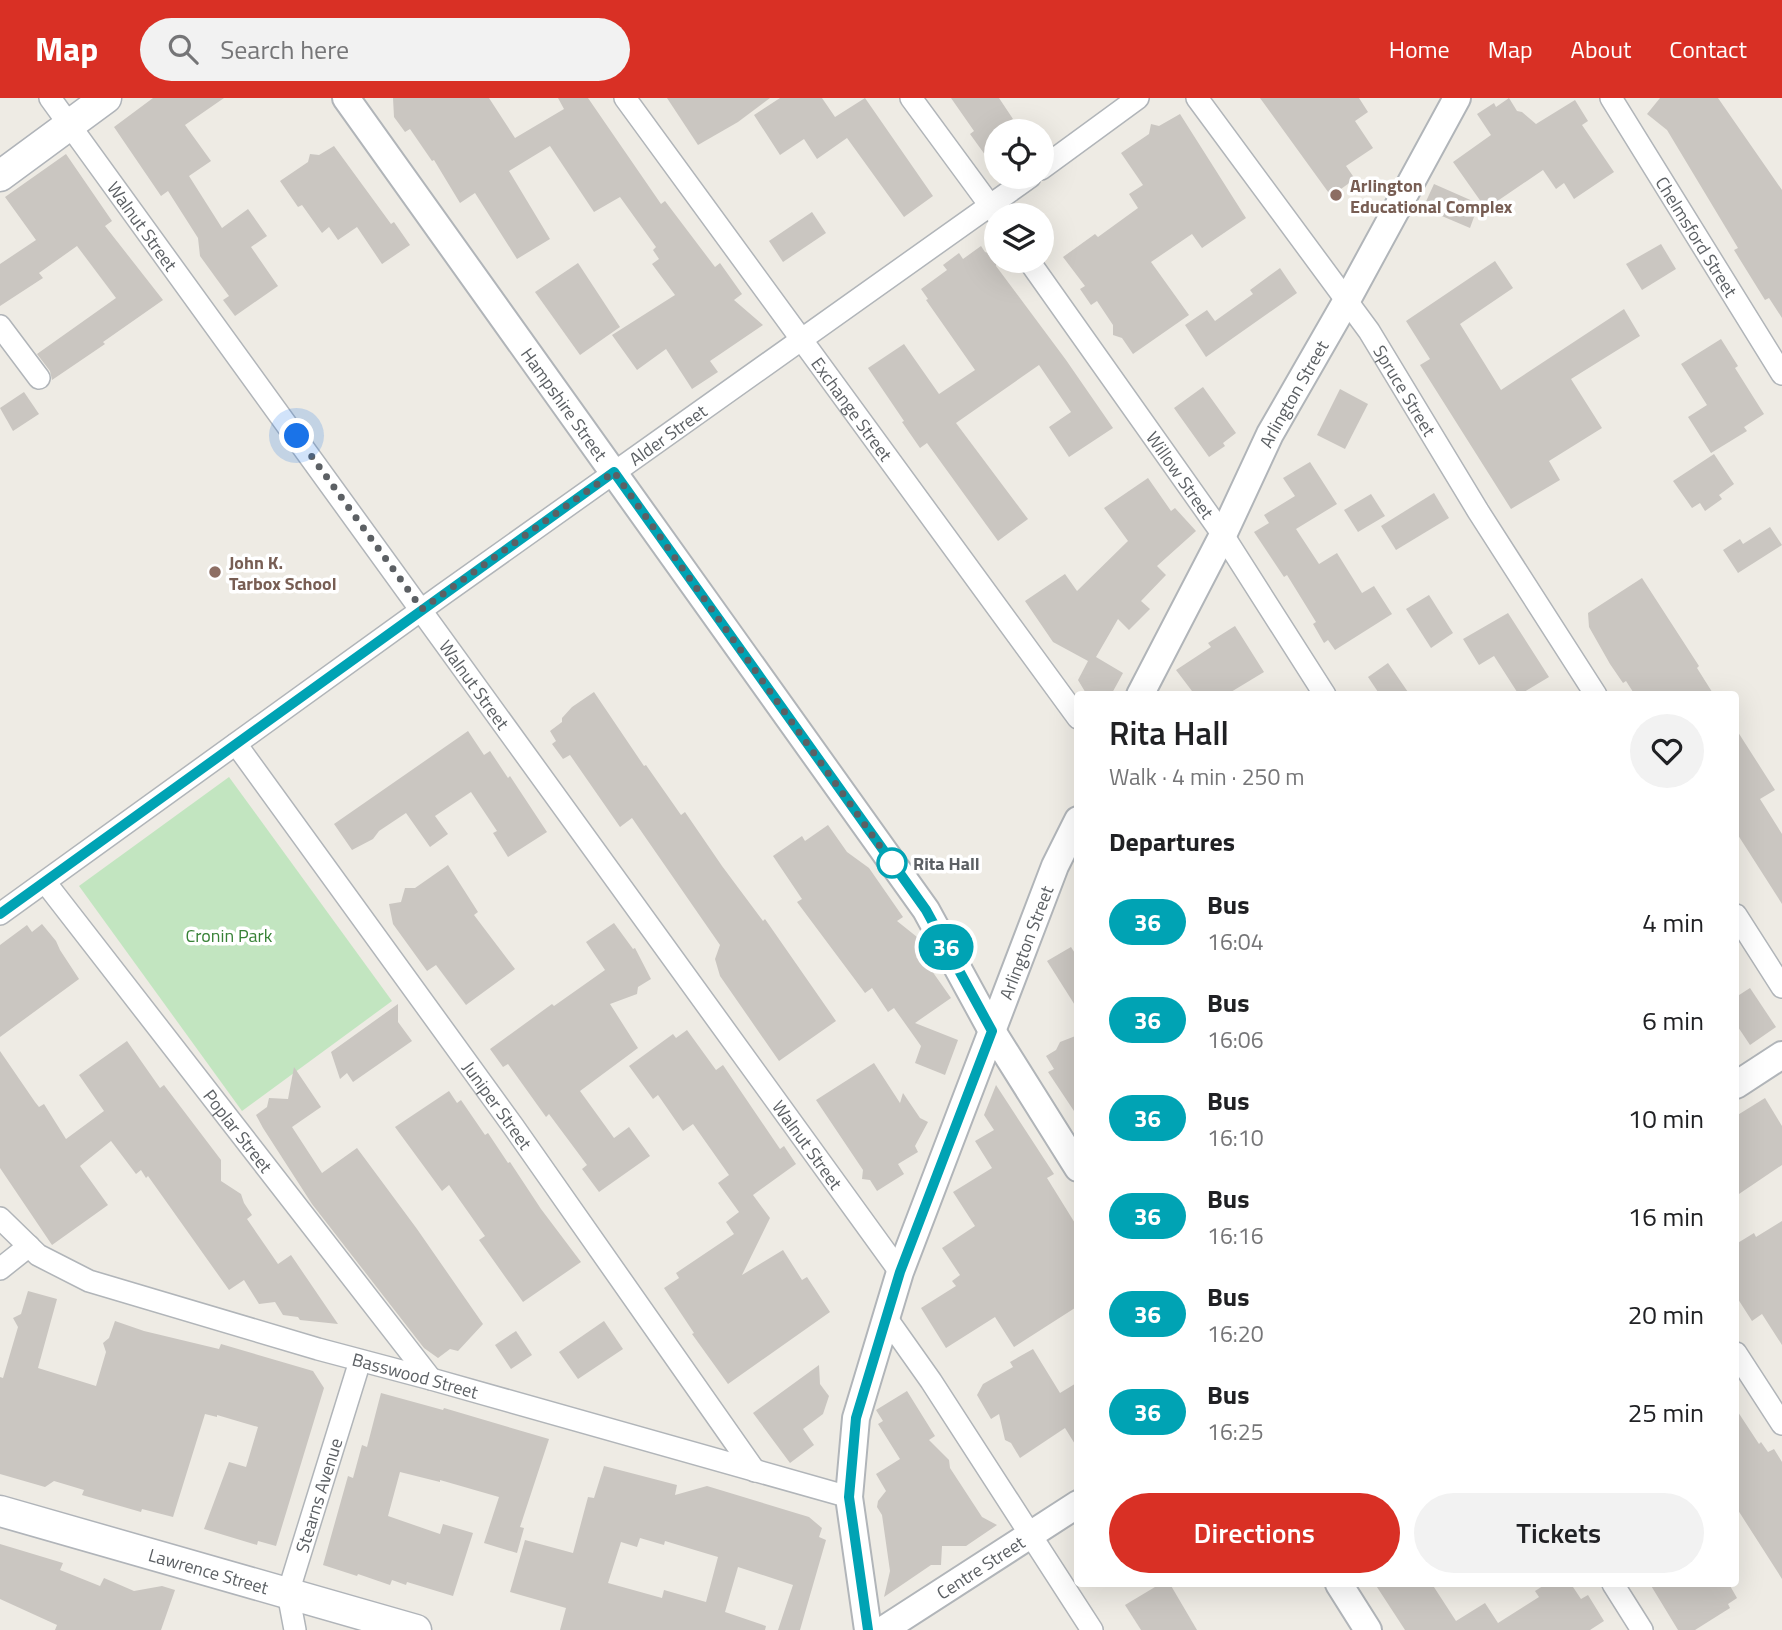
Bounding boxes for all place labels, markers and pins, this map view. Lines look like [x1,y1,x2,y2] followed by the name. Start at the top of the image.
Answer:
[1350,172,1513,220] place label: Arlington Educational Complex
[1328,187,1344,203] marker: Arlington Educational Complex
[229,549,337,597] place label: John K. Tarbox School
[207,564,223,580] marker: John K. Tarbox School
[877,848,907,878] marker: Rita Hall
[913,850,980,877] place label: Rita Hall

